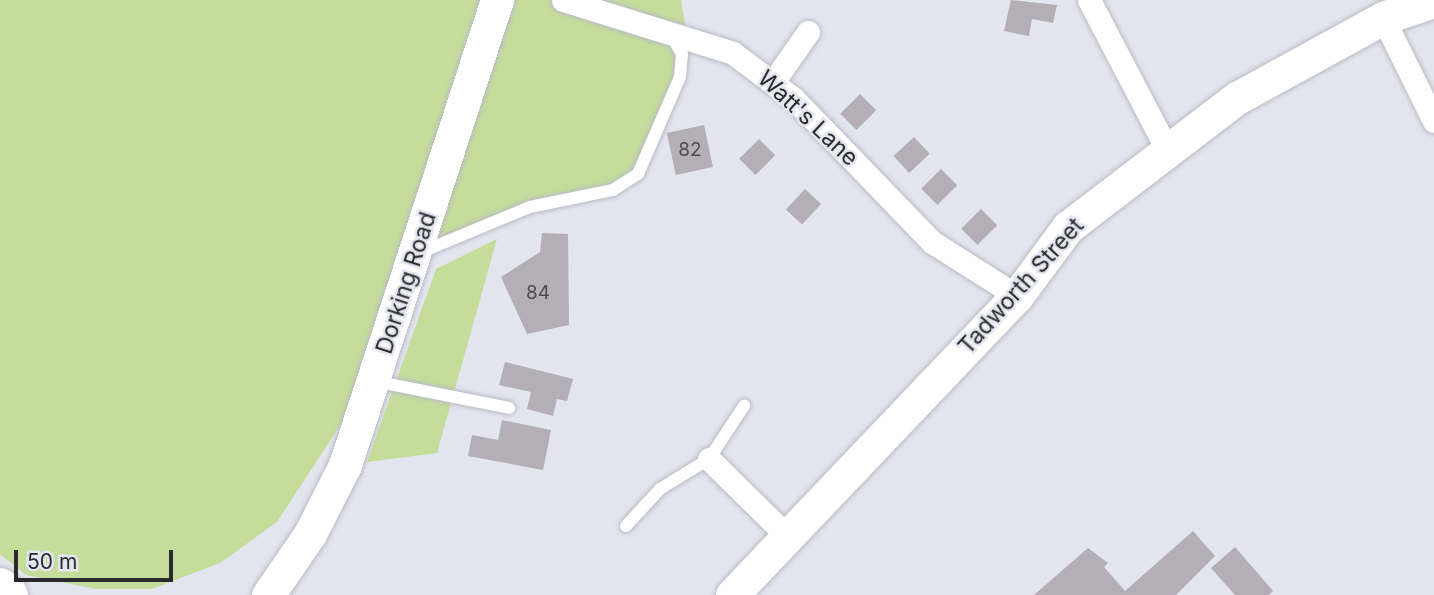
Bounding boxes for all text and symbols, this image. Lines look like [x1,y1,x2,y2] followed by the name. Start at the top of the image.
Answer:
[752,64,864,172] street label: Watt's Lane
[678,139,702,161] house number: 82
[370,209,442,357] street label: Dorking Road
[953,212,1089,360] street label: Tadworth Street
[526,282,550,304] house number: 84
[18,536,177,580] scale bar
[27,549,77,574] text: 50 m

